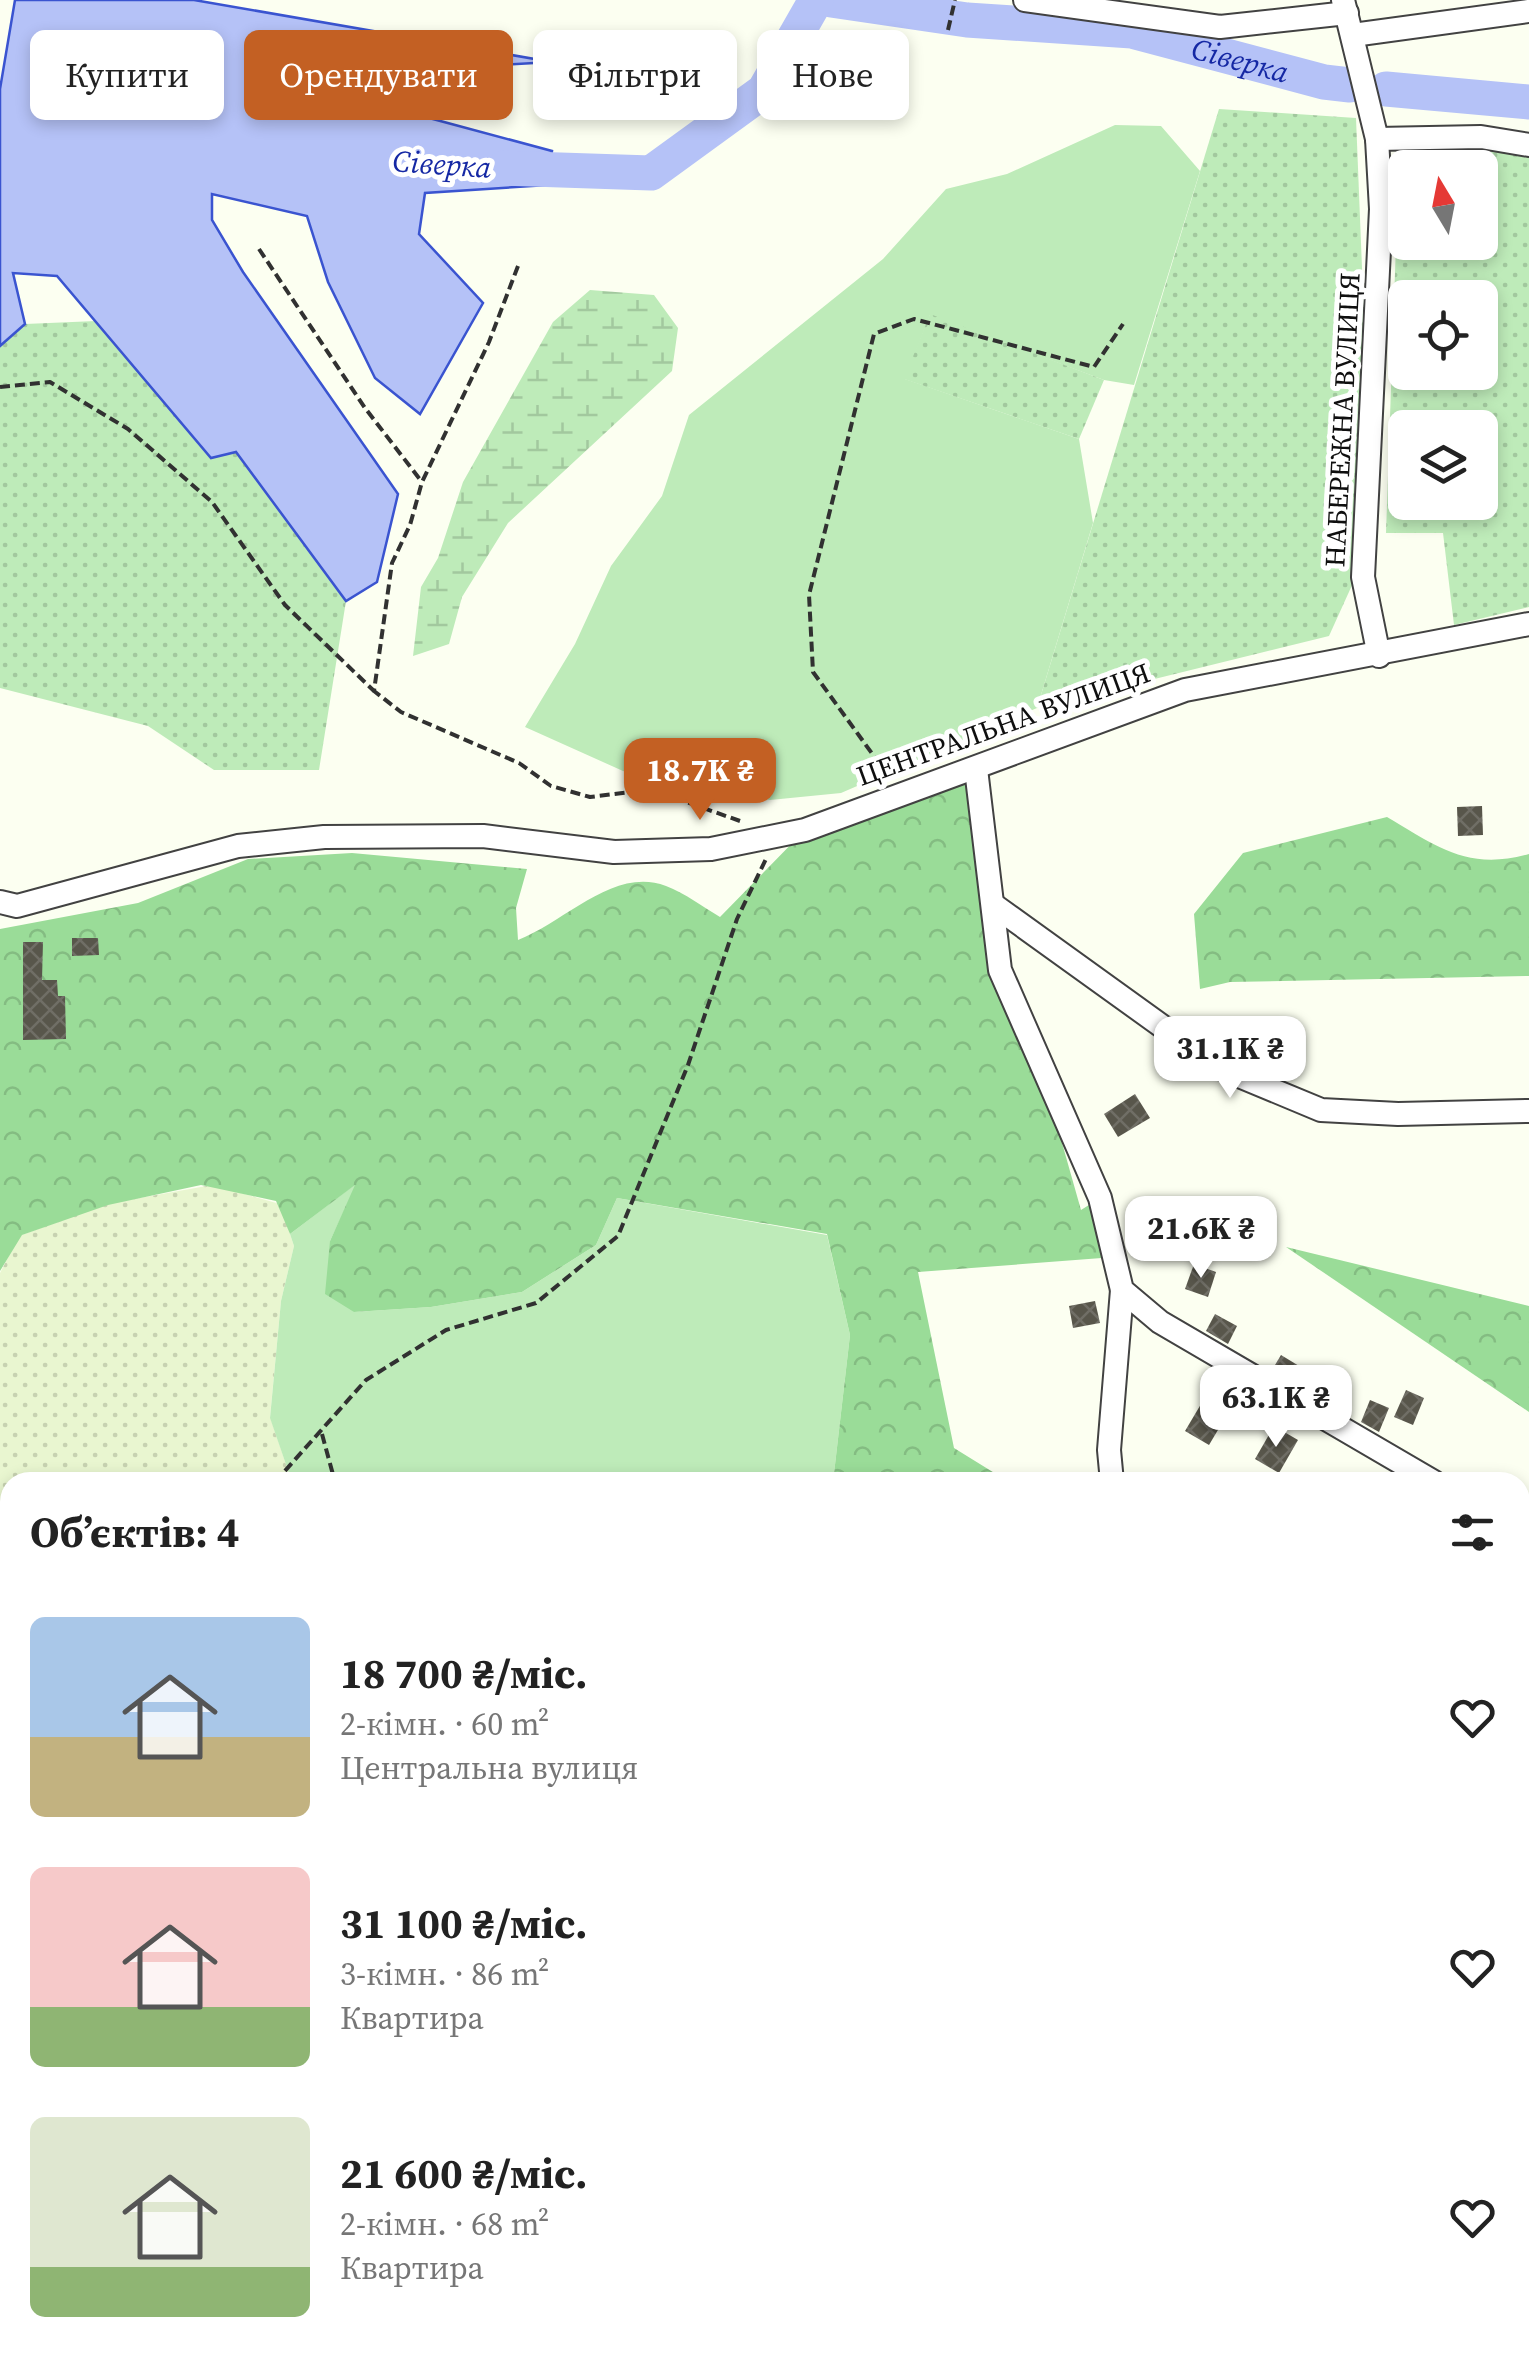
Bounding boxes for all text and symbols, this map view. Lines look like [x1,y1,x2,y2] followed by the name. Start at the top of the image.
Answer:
[1187,27,1294,92] water label: Сіверка
[30,30,224,120] chip: Купити
[244,30,513,120] chip: Орендувати
[533,30,737,120] chip: Фільтри
[757,30,909,120] chip: Нове
[391,140,493,188] water label: Сіверка
[1388,150,1498,260] north arrow
[1388,150,1498,520] map controls
[1315,272,1369,568] street label: НАБЕРЕЖНА ВУЛИЦЯ
[1388,280,1498,390] button: locate
[1388,410,1498,520] button: layers
[851,653,1155,795] street label: ЦЕНТРАЛЬНА ВУЛИЦЯ
[608,738,792,823] pin: 18.7K ₴
[646,748,754,792] text: 18.7K ₴
[1138,1016,1322,1101] pin: 31.1K ₴
[1176,1026,1284,1070] text: 31.1K ₴
[1109,1196,1293,1281] pin: 21.6K ₴
[1147,1206,1255,1250] text: 21.6K ₴
[1184,1365,1368,1450] pin: 63.1K ₴
[1222,1375,1330,1419] text: 63.1K ₴
[30,1503,240,1561] text: Об’єктів: 4
[1445,1505,1500,1560] icon: filters
[340,1644,588,1702] text: 18 700 ₴/міс.
[110,1657,230,1777] icon: home
[1445,1690,1500,1745] icon: heart
[340,1702,549,1746] text: 2-кімн. · 60 m²
[340,1746,638,1790] text: Центральна вулиця
[340,1894,588,1952] text: 31 100 ₴/міс.
[110,1907,230,2027] icon: home
[1445,1940,1500,1995] icon: heart
[340,1952,549,1996] text: 3-кімн. · 86 m²
[340,1996,484,2040] text: Квартира
[340,2144,588,2202] text: 21 600 ₴/міс.
[110,2157,230,2277] icon: home
[1445,2190,1500,2245] icon: heart
[340,2202,549,2246] text: 2-кімн. · 68 m²
[340,2246,484,2290] text: Квартира

